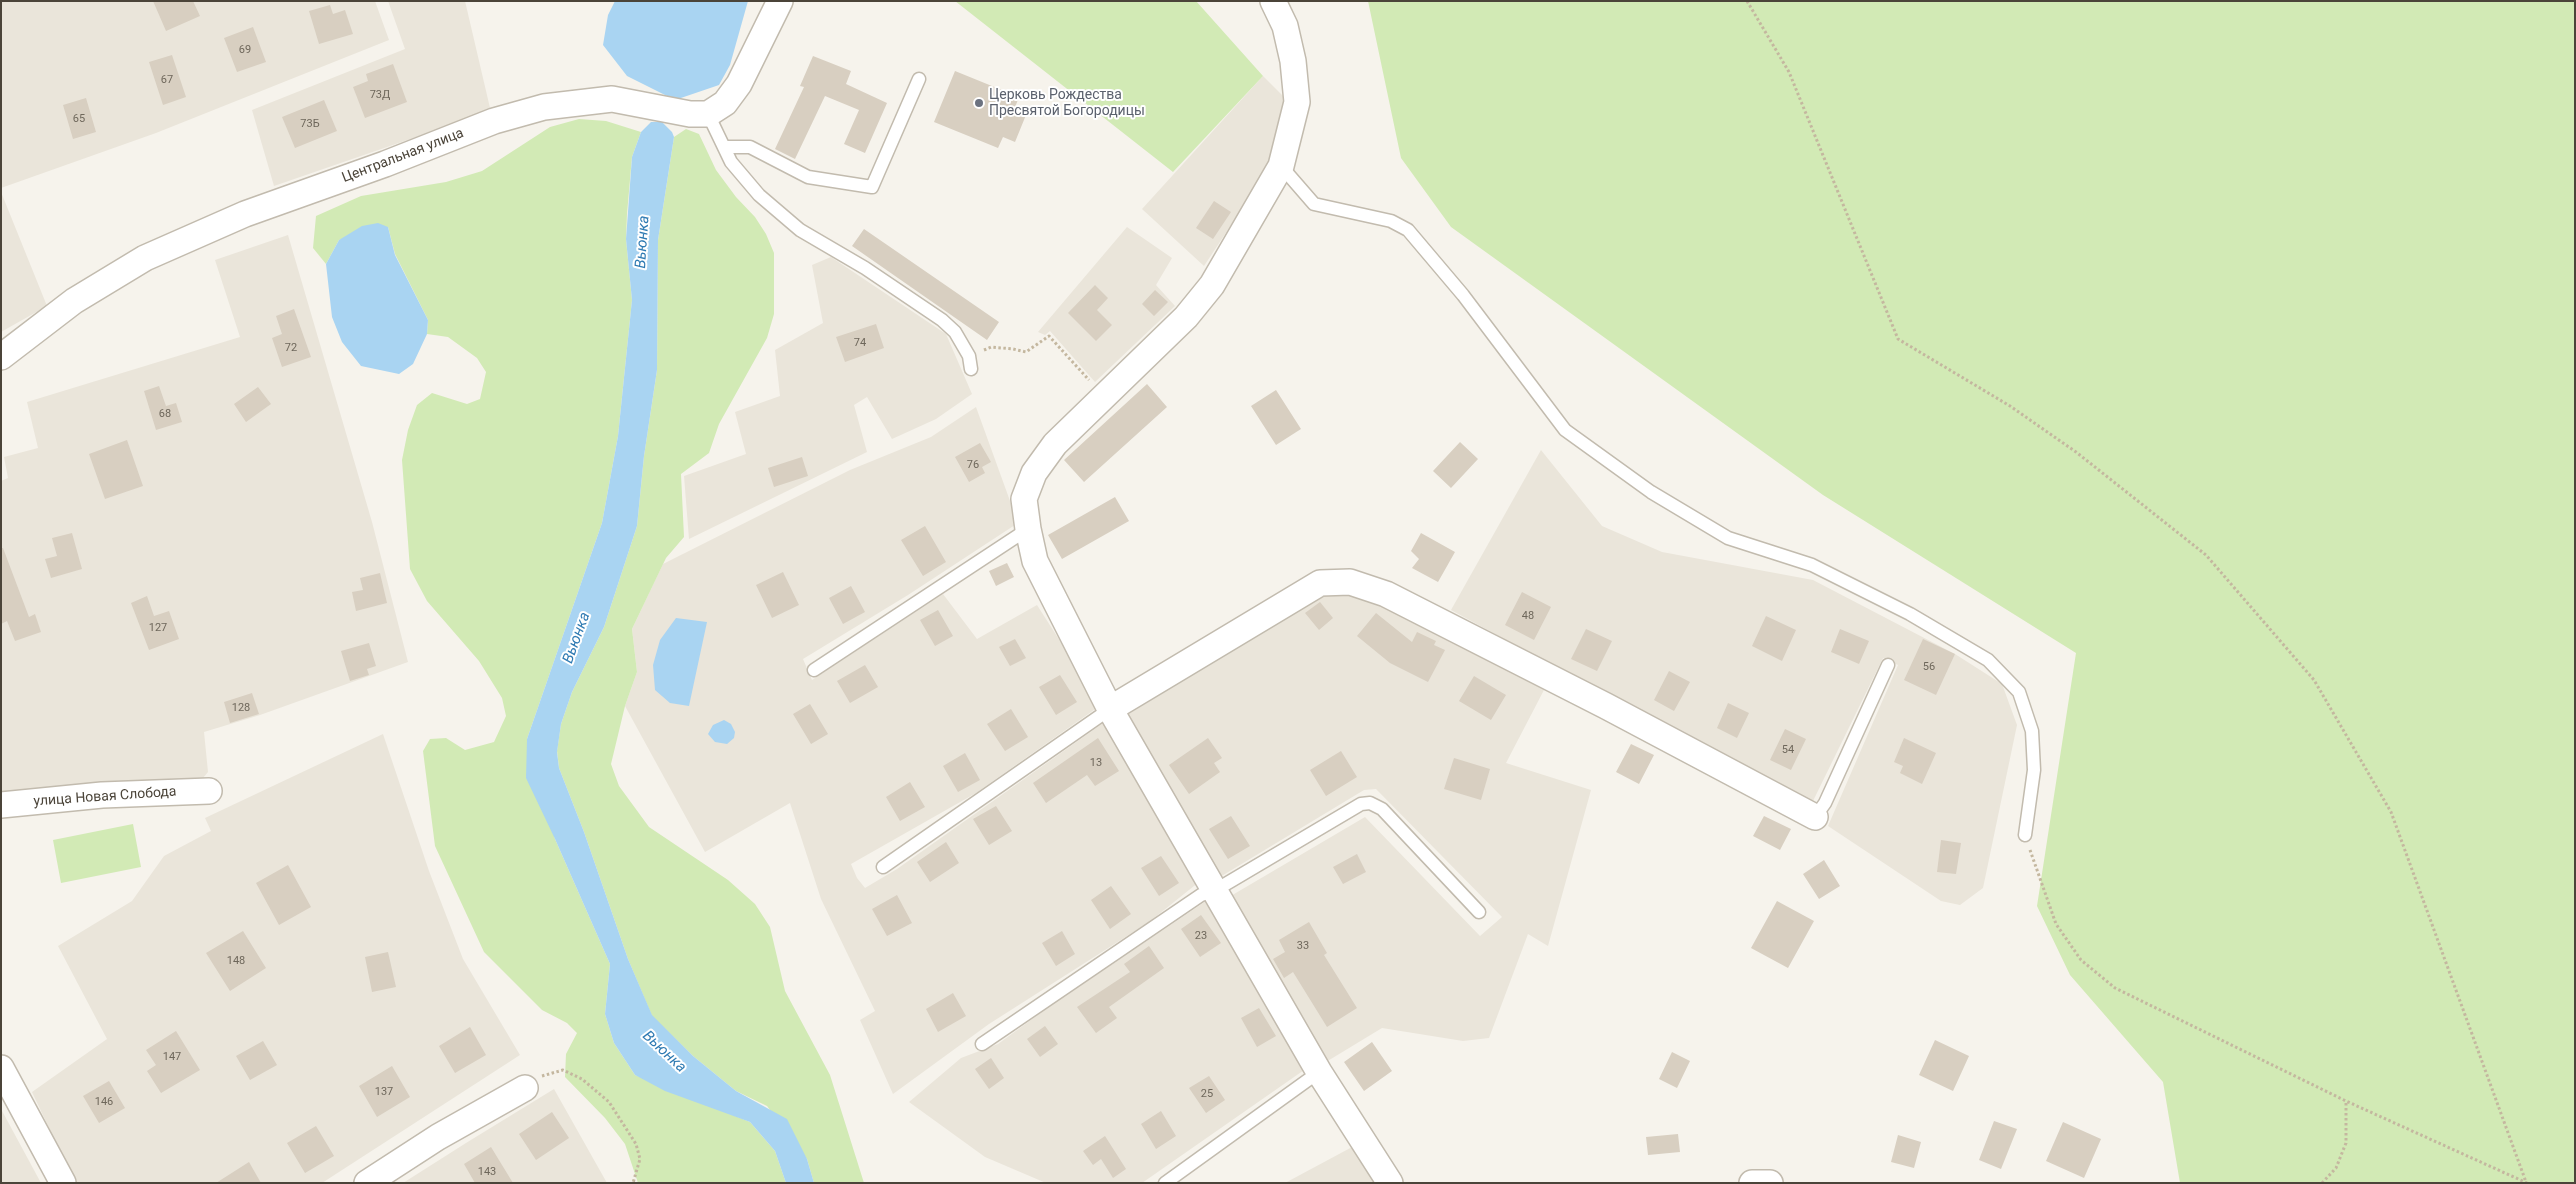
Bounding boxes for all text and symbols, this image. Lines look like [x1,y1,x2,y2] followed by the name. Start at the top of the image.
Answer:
[239,43,251,57] house number: 69
[161,73,173,87] house number: 67
[989,87,1145,120] place label: Церковь Рождества Пресвятой Богородицы
[370,88,390,102] house number: 73Д
[973,97,985,109] marker: Церковь Рождества Пресвятой Богородицы
[73,112,85,126] house number: 65
[300,117,320,131] house number: 73Б
[340,125,466,187] street label: Центральная улица
[632,215,654,269] water label: Вьюнка
[854,336,866,350] house number: 74
[285,341,297,355] house number: 72
[159,407,171,421] house number: 68
[967,458,979,472] house number: 76
[1522,609,1534,623] house number: 48
[559,610,595,666] water label: Вьюнка
[149,621,167,635] house number: 127
[1923,660,1935,674] house number: 56
[232,701,250,715] house number: 128
[1782,743,1794,757] house number: 54
[1090,756,1102,770] house number: 13
[33,784,177,810] street label: улица Новая Слобода
[1195,929,1207,943] house number: 23
[1297,939,1309,953] house number: 33
[227,954,245,968] house number: 148
[638,1027,690,1077] water label: Вьюнка
[163,1050,181,1064] house number: 147
[375,1085,393,1099] house number: 137
[1201,1087,1213,1101] house number: 25
[95,1095,113,1109] house number: 146
[478,1165,496,1179] house number: 143

